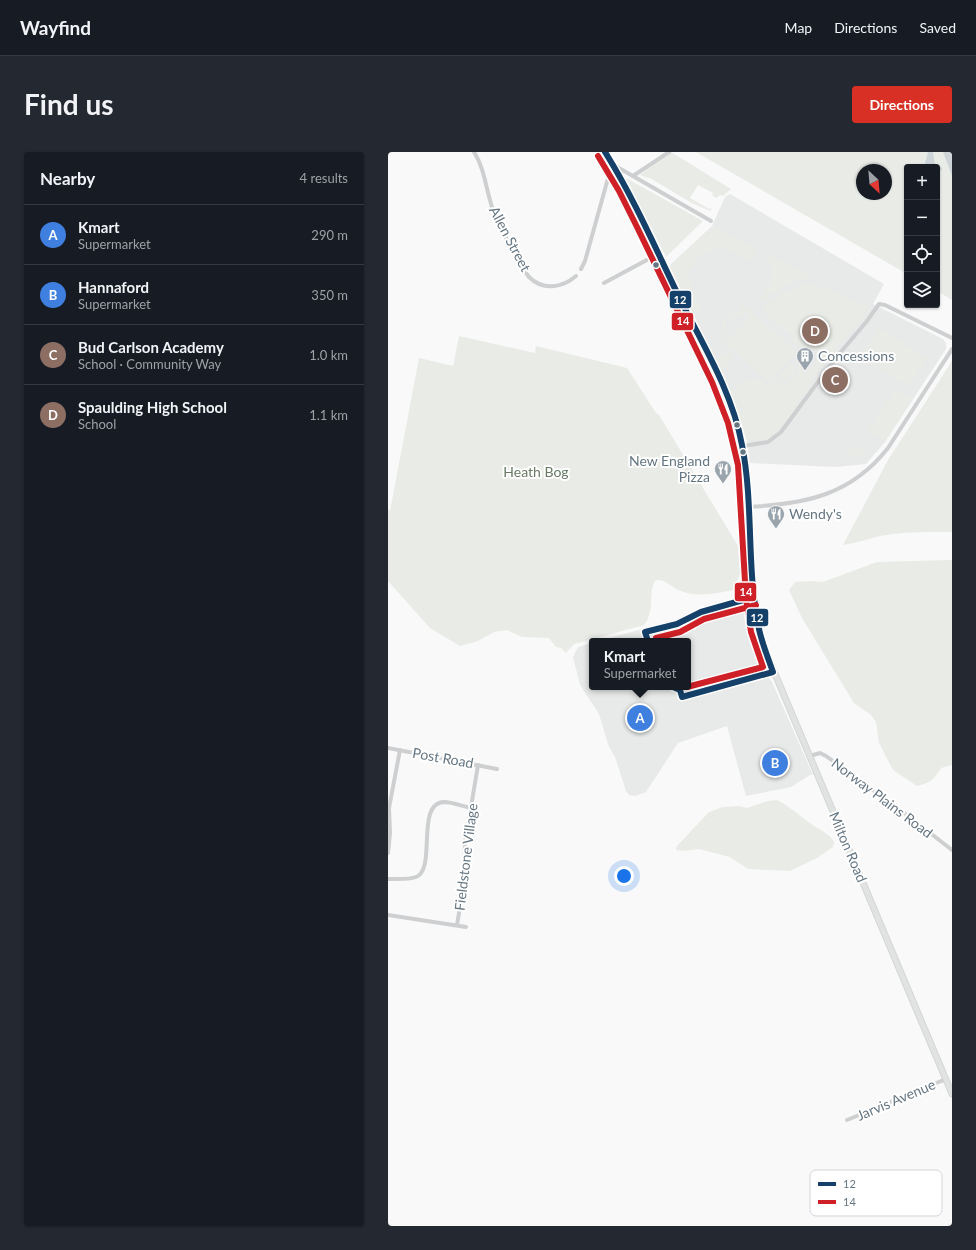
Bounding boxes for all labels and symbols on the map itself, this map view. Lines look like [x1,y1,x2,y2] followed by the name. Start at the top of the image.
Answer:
[856,164,892,200] north arrow
[486,203,535,274] street label: Allen Street
[651,260,661,270] unlabelled marker
[669,290,692,309] line badge: 12
[674,293,686,306] text: 12
[671,312,694,331] line badge: 14
[677,314,690,327] text: 14
[802,316,828,346] pin: D
[795,346,815,371] building icon: Concessions
[818,347,894,364] place label: Concessions
[822,365,848,395] pin: C
[732,420,742,430] unlabelled marker
[738,447,748,457] unlabelled marker
[629,452,710,485] place label: New England Pizza
[713,459,733,484] restaurant icon: New England Pizza
[503,463,569,480] park label: Heath Bog
[766,504,786,529] restaurant icon: Wendy's
[789,505,842,522] place label: Wendy's
[734,582,757,602] line badge: 14
[740,585,753,598] text: 14
[746,608,769,627] line badge: 12
[751,611,763,624] text: 12
[627,703,653,733] pin: A
[411,744,475,771] street label: Post Road
[762,748,788,778] pin: B
[828,754,936,841] street label: Norway Plains Road
[450,802,481,912] street label: Fieldstone Village
[826,809,871,885] street label: Milton Road
[614,866,634,886] your location
[854,1075,938,1124] street label: Jarvis Avenue
[810,1170,942,1216] legend
[843,1177,856,1190] text: 12
[843,1195,856,1208] text: 14

